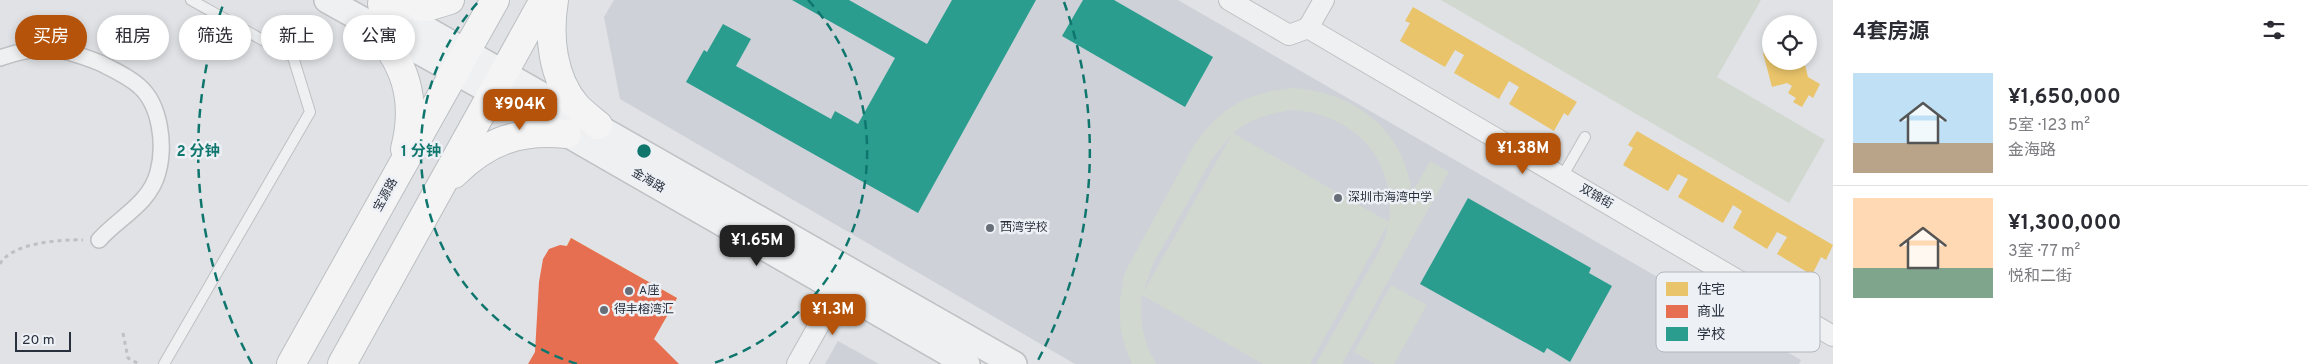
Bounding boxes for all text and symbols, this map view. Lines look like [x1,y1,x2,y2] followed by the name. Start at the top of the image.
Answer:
[15,15,87,60] chip: 买房
[97,15,169,60] chip: 租房
[179,15,251,60] chip: 筛选
[261,15,333,60] chip: 新上
[343,15,415,60] chip: 公寓
[1762,15,1817,70] map controls
[1762,15,1817,70] button: locate
[2260,16,2288,44] icon: filters
[1853,19,1930,46] text: 4套房源
[2008,84,2121,111] text: ¥1,650,000
[485,88,555,131] pin: ¥904K
[1893,93,1953,153] icon: home
[494,95,546,115] text: ¥904K
[2008,116,2090,136] text: 5室 · 123 m²
[1482,132,1564,175] pin: ¥1.38M
[1497,139,1549,159] text: ¥1.38M
[2008,141,2056,161] text: 金海路
[635,142,653,160] centre of rings
[177,143,219,162] text: 2 分钟
[401,143,441,162] text: 1 分钟
[628,165,668,197] street label: 金海路
[370,175,402,215] street label: 宝源路
[1576,181,1616,213] street label: 双锦街
[1348,190,1432,206] place label: 深圳市海湾中学
[1332,192,1344,204] marker: 深圳市海湾中学
[2008,210,2121,237] text: ¥1,300,000
[1893,218,1953,278] icon: home
[1000,220,1048,236] place label: 西湾学校
[984,222,996,234] marker: 西湾学校
[716,224,798,267] pin: ¥1.65M
[731,231,783,251] text: ¥1.65M
[2008,242,2080,262] text: 3室 · 77 m²
[2008,267,2072,287] text: 悦和二街
[1656,272,1820,352] legend
[1697,282,1725,299] text: 住宅
[639,283,659,299] place label: A座
[623,285,635,297] marker: A座
[798,294,868,336] pin: ¥1.3M
[812,300,854,320] text: ¥1.3M
[614,302,674,318] place label: 得丰·榕湾汇
[598,304,610,316] marker: 得丰·榕湾汇
[1697,304,1725,321] text: 商业
[1697,326,1725,344] text: 学校
[15,329,71,352] scale bar
[22,332,55,349] text: 20 m

